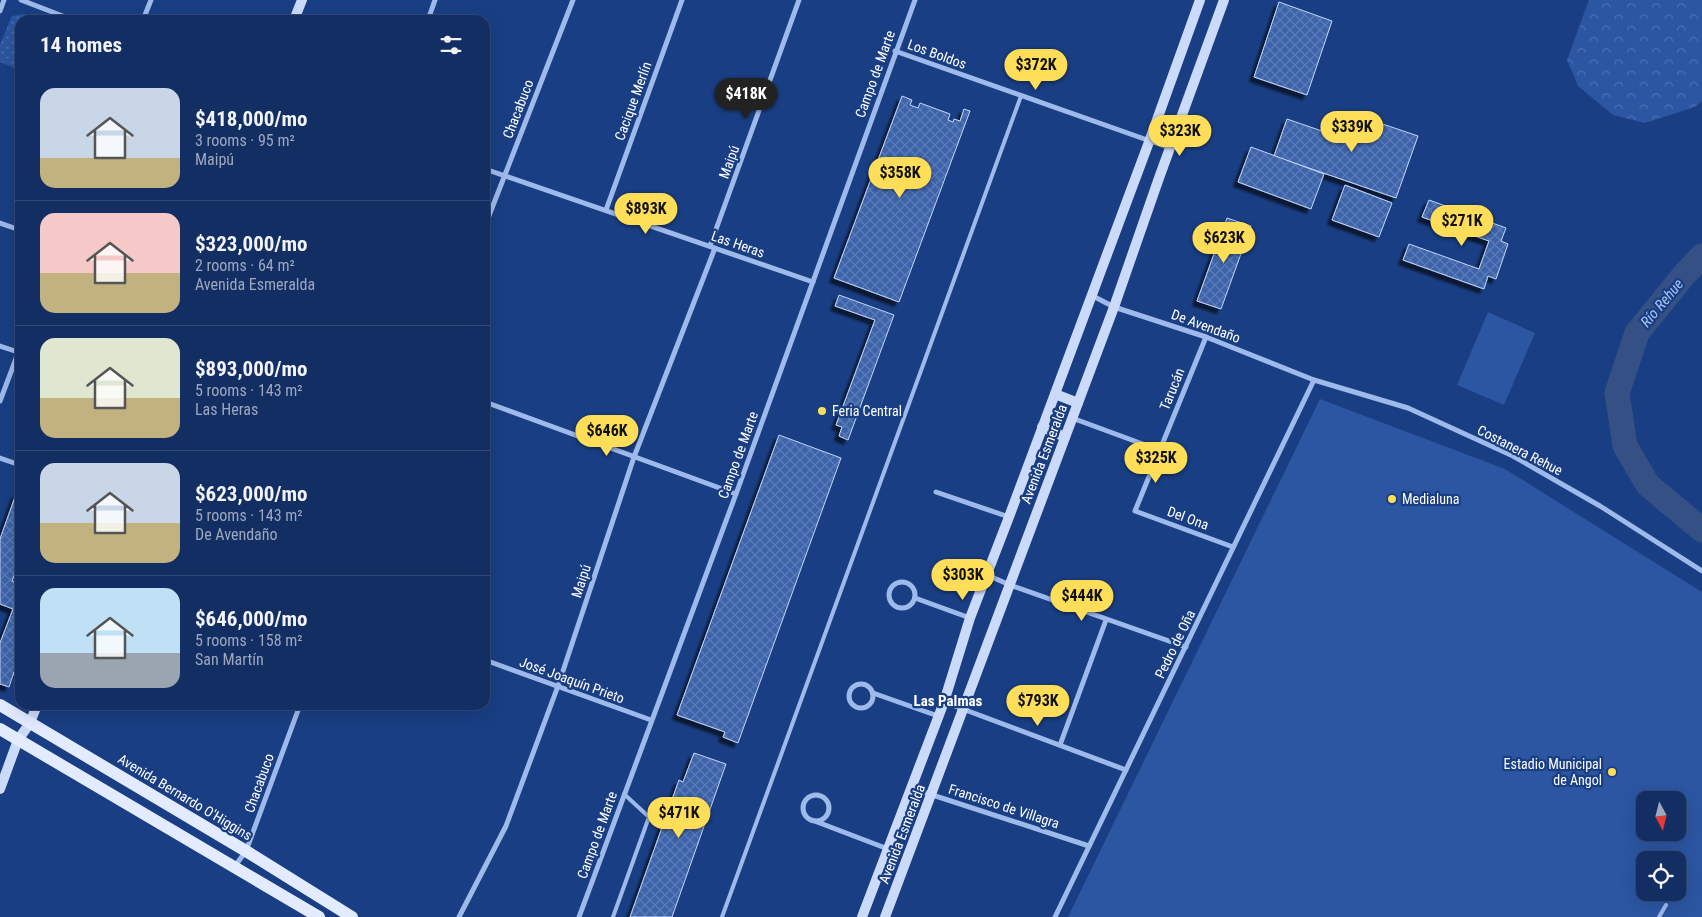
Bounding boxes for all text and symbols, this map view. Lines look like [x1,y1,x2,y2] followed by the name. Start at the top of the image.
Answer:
[852,28,898,120] street label: Campo de Marte
[437,31,465,59] icon: filters
[40,33,122,57] text: 14 homes
[905,36,969,72] street label: Los Boldos
[1001,48,1071,91] pin: $372K
[1015,55,1057,74] text: $372K
[611,59,655,143] street label: Cacique Merlín
[499,77,537,141] street label: Chacabuco
[711,78,781,120] pin: $418K
[725,84,767,103] text: $418K
[195,107,307,131] text: $418,000/mo
[80,108,140,168] icon: home
[1317,110,1387,153] pin: $339K
[1145,114,1215,157] pin: $323K
[1331,117,1373,136] text: $339K
[1159,121,1201,140] text: $323K
[195,131,295,150] text: 3 rooms · 95 m²
[716,143,742,181] street label: Maipú
[195,150,234,169] text: Maipú
[865,156,935,199] pin: $358K
[879,163,921,182] text: $358K
[611,192,681,235] pin: $893K
[625,199,667,218] text: $893K
[1427,204,1497,247] pin: $271K
[1441,211,1483,230] text: $271K
[1189,222,1259,264] pin: $623K
[709,227,767,261] street label: Las Heras
[1203,228,1245,247] text: $623K
[195,232,307,256] text: $323,000/mo
[80,233,140,293] icon: home
[195,256,295,275] text: 2 rooms · 64 m²
[195,275,315,294] text: Avenida Esmeralda
[1637,275,1687,331] water label: Río Rehue
[1169,306,1243,346] street label: De Avendaño
[195,357,307,381] text: $893,000/mo
[80,358,140,418] icon: home
[1156,366,1188,412] street label: Tarucán
[195,381,303,400] text: 5 rooms · 143 m²
[195,400,258,419] text: Las Heras
[1018,402,1070,506] street label: Avenida Esmeralda
[832,403,902,419] place label: Feria Central
[816,405,828,417] marker: Feria Central
[715,409,761,501] street label: Campo de Marte
[572,414,642,457] pin: $646K
[586,421,628,440] text: $646K
[1475,422,1566,479] street label: Costanera Rehue
[1121,442,1191,484] pin: $325K
[1135,448,1177,467] text: $325K
[195,482,307,506] text: $623,000/mo
[80,483,140,543] icon: home
[1402,491,1459,507] place label: Medialuna
[1386,493,1398,505] marker: Medialuna
[1165,503,1211,533] street label: Del Ona
[195,506,303,525] text: 5 rooms · 143 m²
[195,525,278,544] text: De Avendaño
[928,558,998,601] pin: $303K
[568,562,594,600] street label: Maipú
[942,565,984,584] text: $303K
[1047,580,1117,622] pin: $444K
[1061,586,1103,605] text: $444K
[195,607,307,631] text: $646,000/mo
[1152,607,1198,681] street label: Pedro de Oña
[80,608,140,668] icon: home
[195,631,303,650] text: 5 rooms · 158 m²
[195,650,264,669] text: San Martín
[517,654,627,706] street label: José Joaquín Prieto
[1003,684,1073,727] pin: $793K
[1017,691,1059,710] text: $793K
[914,692,983,710] district label: Las Palmas
[115,751,255,843] street label: Avenida Bernardo O'Higgins
[241,751,277,815] street label: Chacabuco
[1504,756,1602,788] place label: Estadio Municipal de Angol
[1606,766,1618,778] marker: Estadio Municipal de Angol
[947,781,1061,831] street label: Francisco de Villagra
[876,782,928,886] street label: Avenida Esmeralda
[574,789,620,881] street label: Campo de Marte
[1636,791,1686,841] north arrow
[1636,791,1686,901] map controls
[644,796,714,839] pin: $471K
[658,803,700,822] text: $471K
[1636,851,1686,901] button: locate

